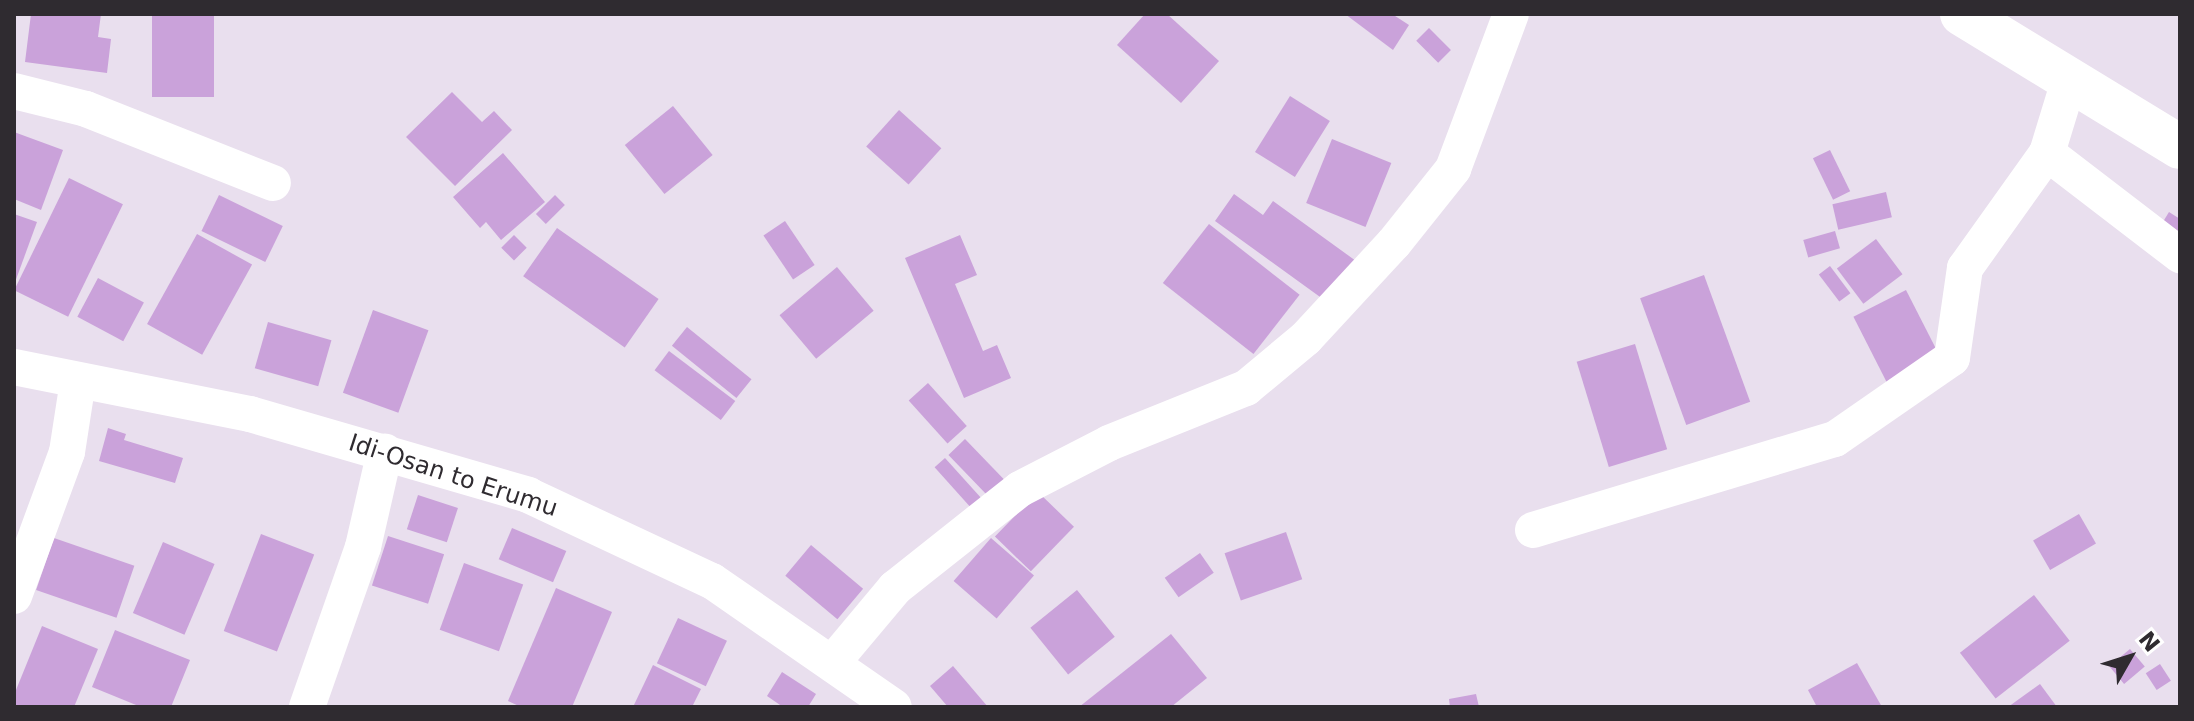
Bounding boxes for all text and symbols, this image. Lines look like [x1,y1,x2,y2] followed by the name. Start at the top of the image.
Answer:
[345,429,561,523] street label: Idi-Osan to Erumu
[2090,617,2170,697] north arrow
[2134,627,2165,657] text: N

